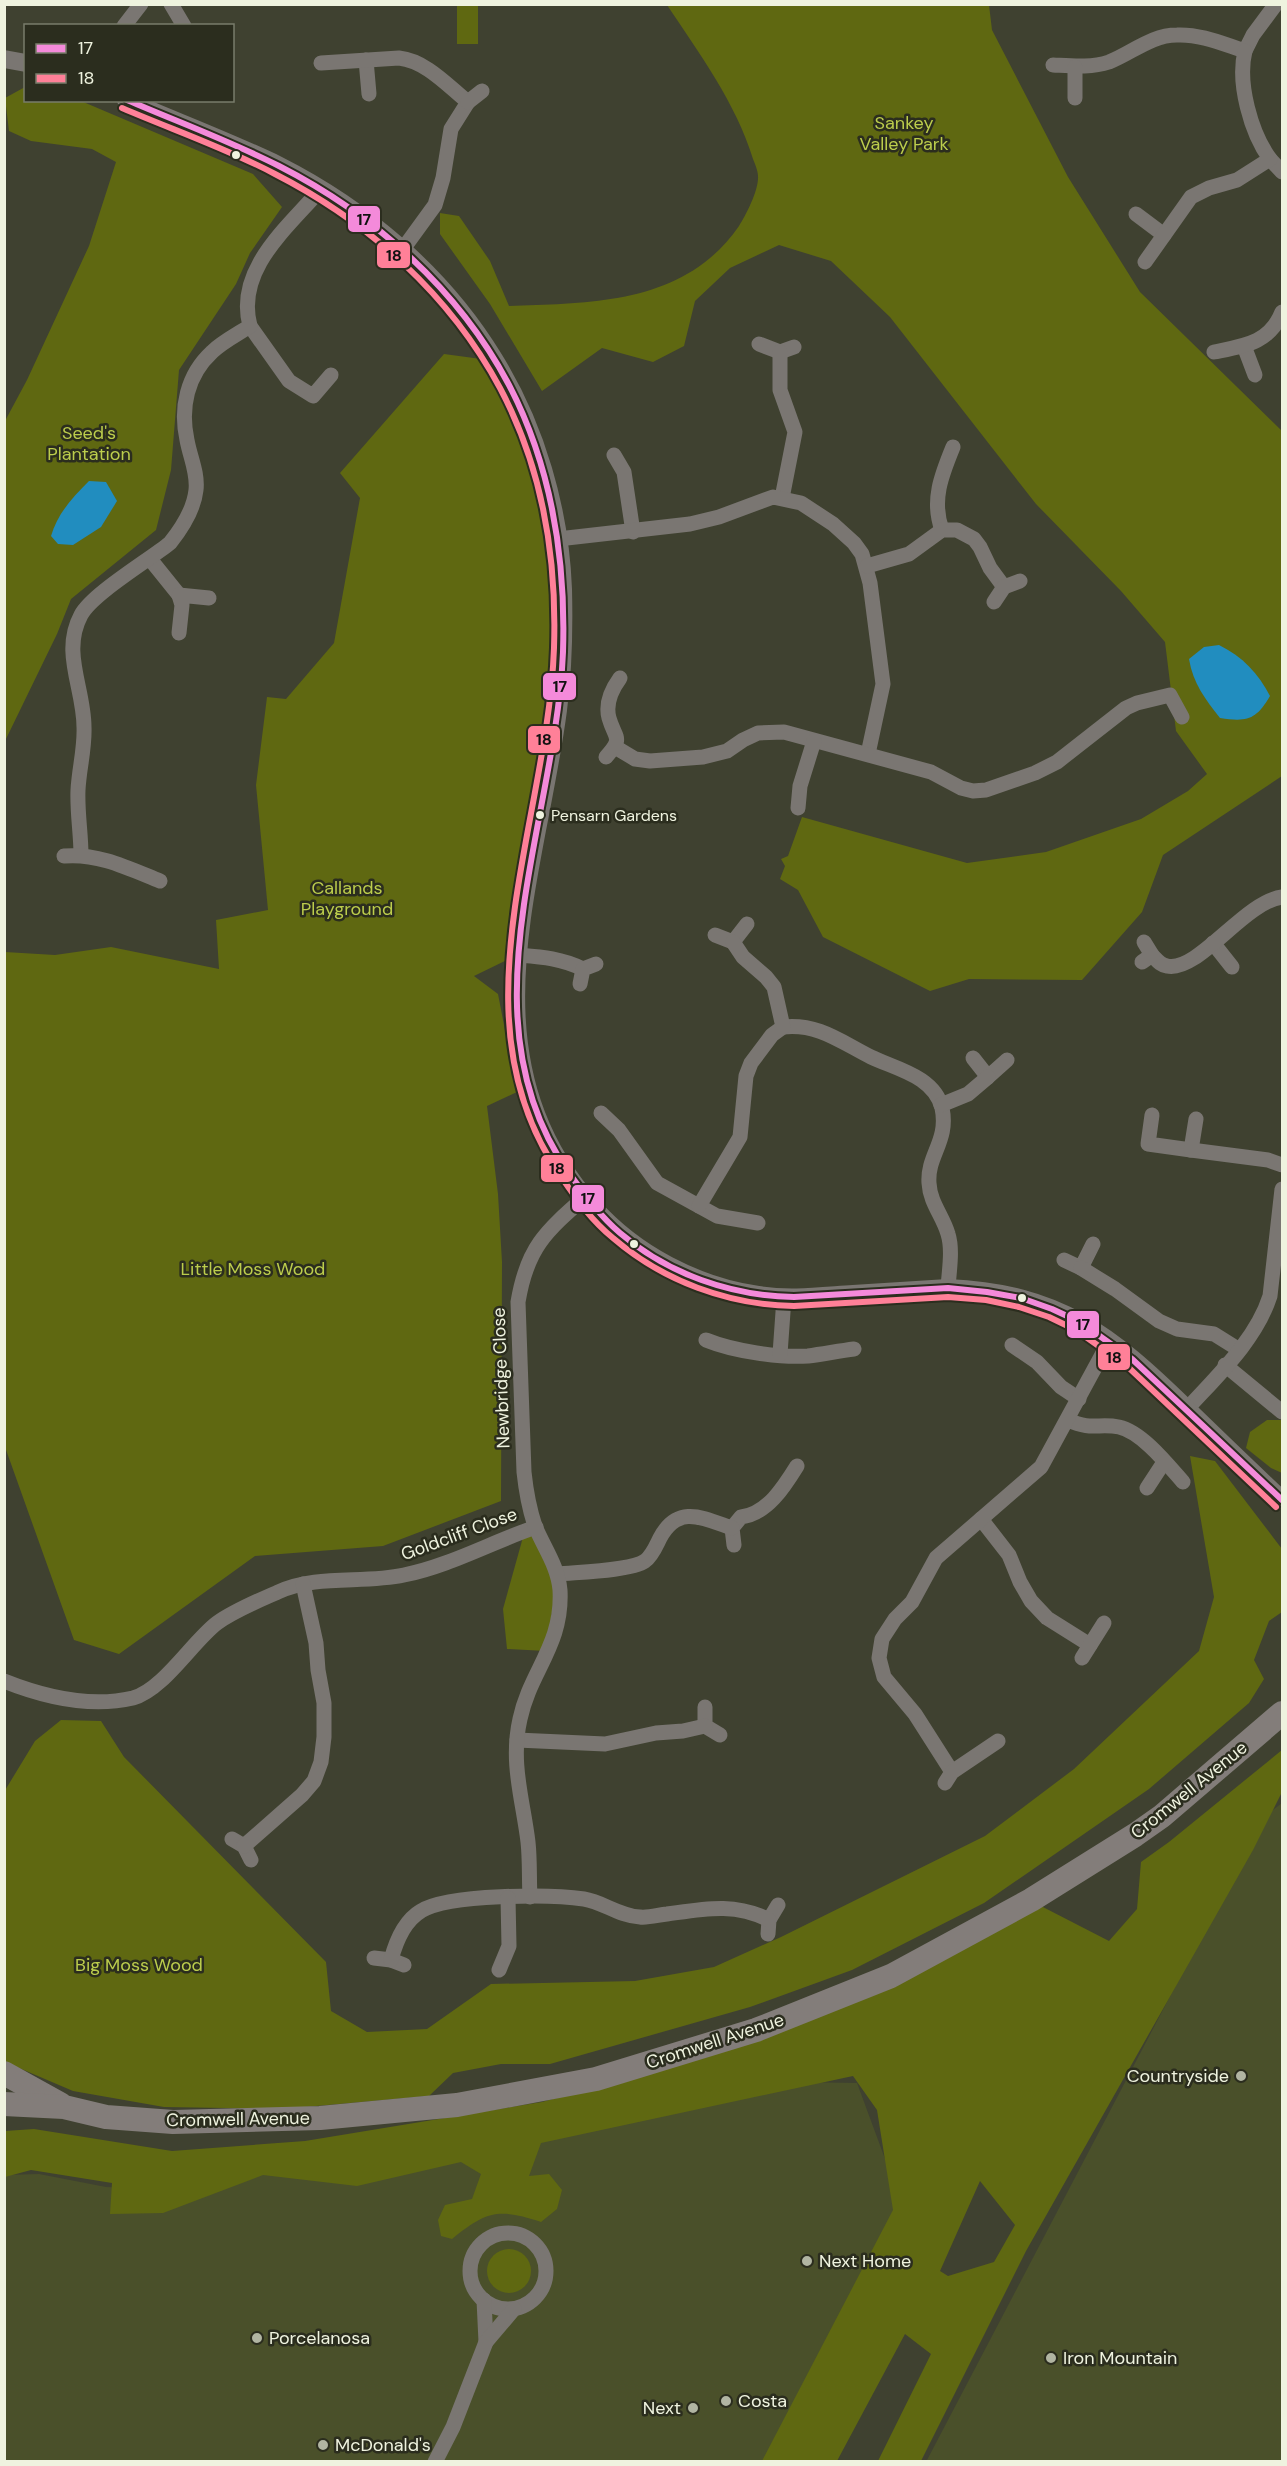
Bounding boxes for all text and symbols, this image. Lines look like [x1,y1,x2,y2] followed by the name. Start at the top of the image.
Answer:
[24,24,234,102] legend
[78,36,93,60] text: 17
[78,66,95,90] text: 18
[859,111,949,156] park label: Sankey Valley Park
[230,149,242,161] unlabelled marker
[347,205,381,233] line badge: 17
[357,209,372,230] text: 17
[376,241,411,269] line badge: 18
[386,245,402,266] text: 18
[47,421,131,466] park label: Seed's Plantation
[542,672,577,701] line badge: 17
[553,676,568,697] text: 17
[527,725,561,754] line badge: 18
[536,729,552,750] text: 18
[551,805,677,826] place label: Pensarn Gardens
[534,809,546,821] marker: Pensarn Gardens
[301,876,393,921] park label: Callands Playground
[540,1154,574,1183] line badge: 18
[549,1158,565,1179] text: 18
[571,1184,605,1213] line badge: 17
[581,1188,596,1209] text: 17
[628,1238,640,1250] unlabelled marker
[181,1257,325,1281] park label: Little Moss Wood
[1016,1292,1028,1304] unlabelled marker
[487,1307,515,1449] street label: Newbridge Close
[1066,1310,1100,1339] line badge: 17
[1076,1314,1091,1335] text: 17
[1097,1343,1131,1371] line badge: 18
[1106,1347,1122,1368] text: 18
[398,1502,520,1566] street label: Goldcliff Close
[1126,1736,1252,1844] street label: Cromwell Avenue
[75,1953,203,1977] park label: Big Moss Wood
[643,2007,787,2075] street label: Cromwell Avenue
[1127,2064,1229,2088] place label: Countryside
[1234,2069,1248,2083] marker: Countryside
[166,2106,310,2132] street label: Cromwell Avenue
[819,2249,911,2273] place label: Next Home
[800,2254,814,2268] marker: Next Home
[269,2326,370,2350] place label: Porcelanosa
[250,2331,264,2345] marker: Porcelanosa
[1063,2346,1177,2370] place label: Iron Mountain
[1044,2351,1058,2365] marker: Iron Mountain
[738,2389,787,2413] place label: Costa
[719,2394,733,2408] marker: Costa
[643,2396,681,2420] place label: Next
[686,2401,700,2415] marker: Next
[335,2433,431,2457] place label: McDonald's
[316,2438,330,2452] marker: McDonald's

